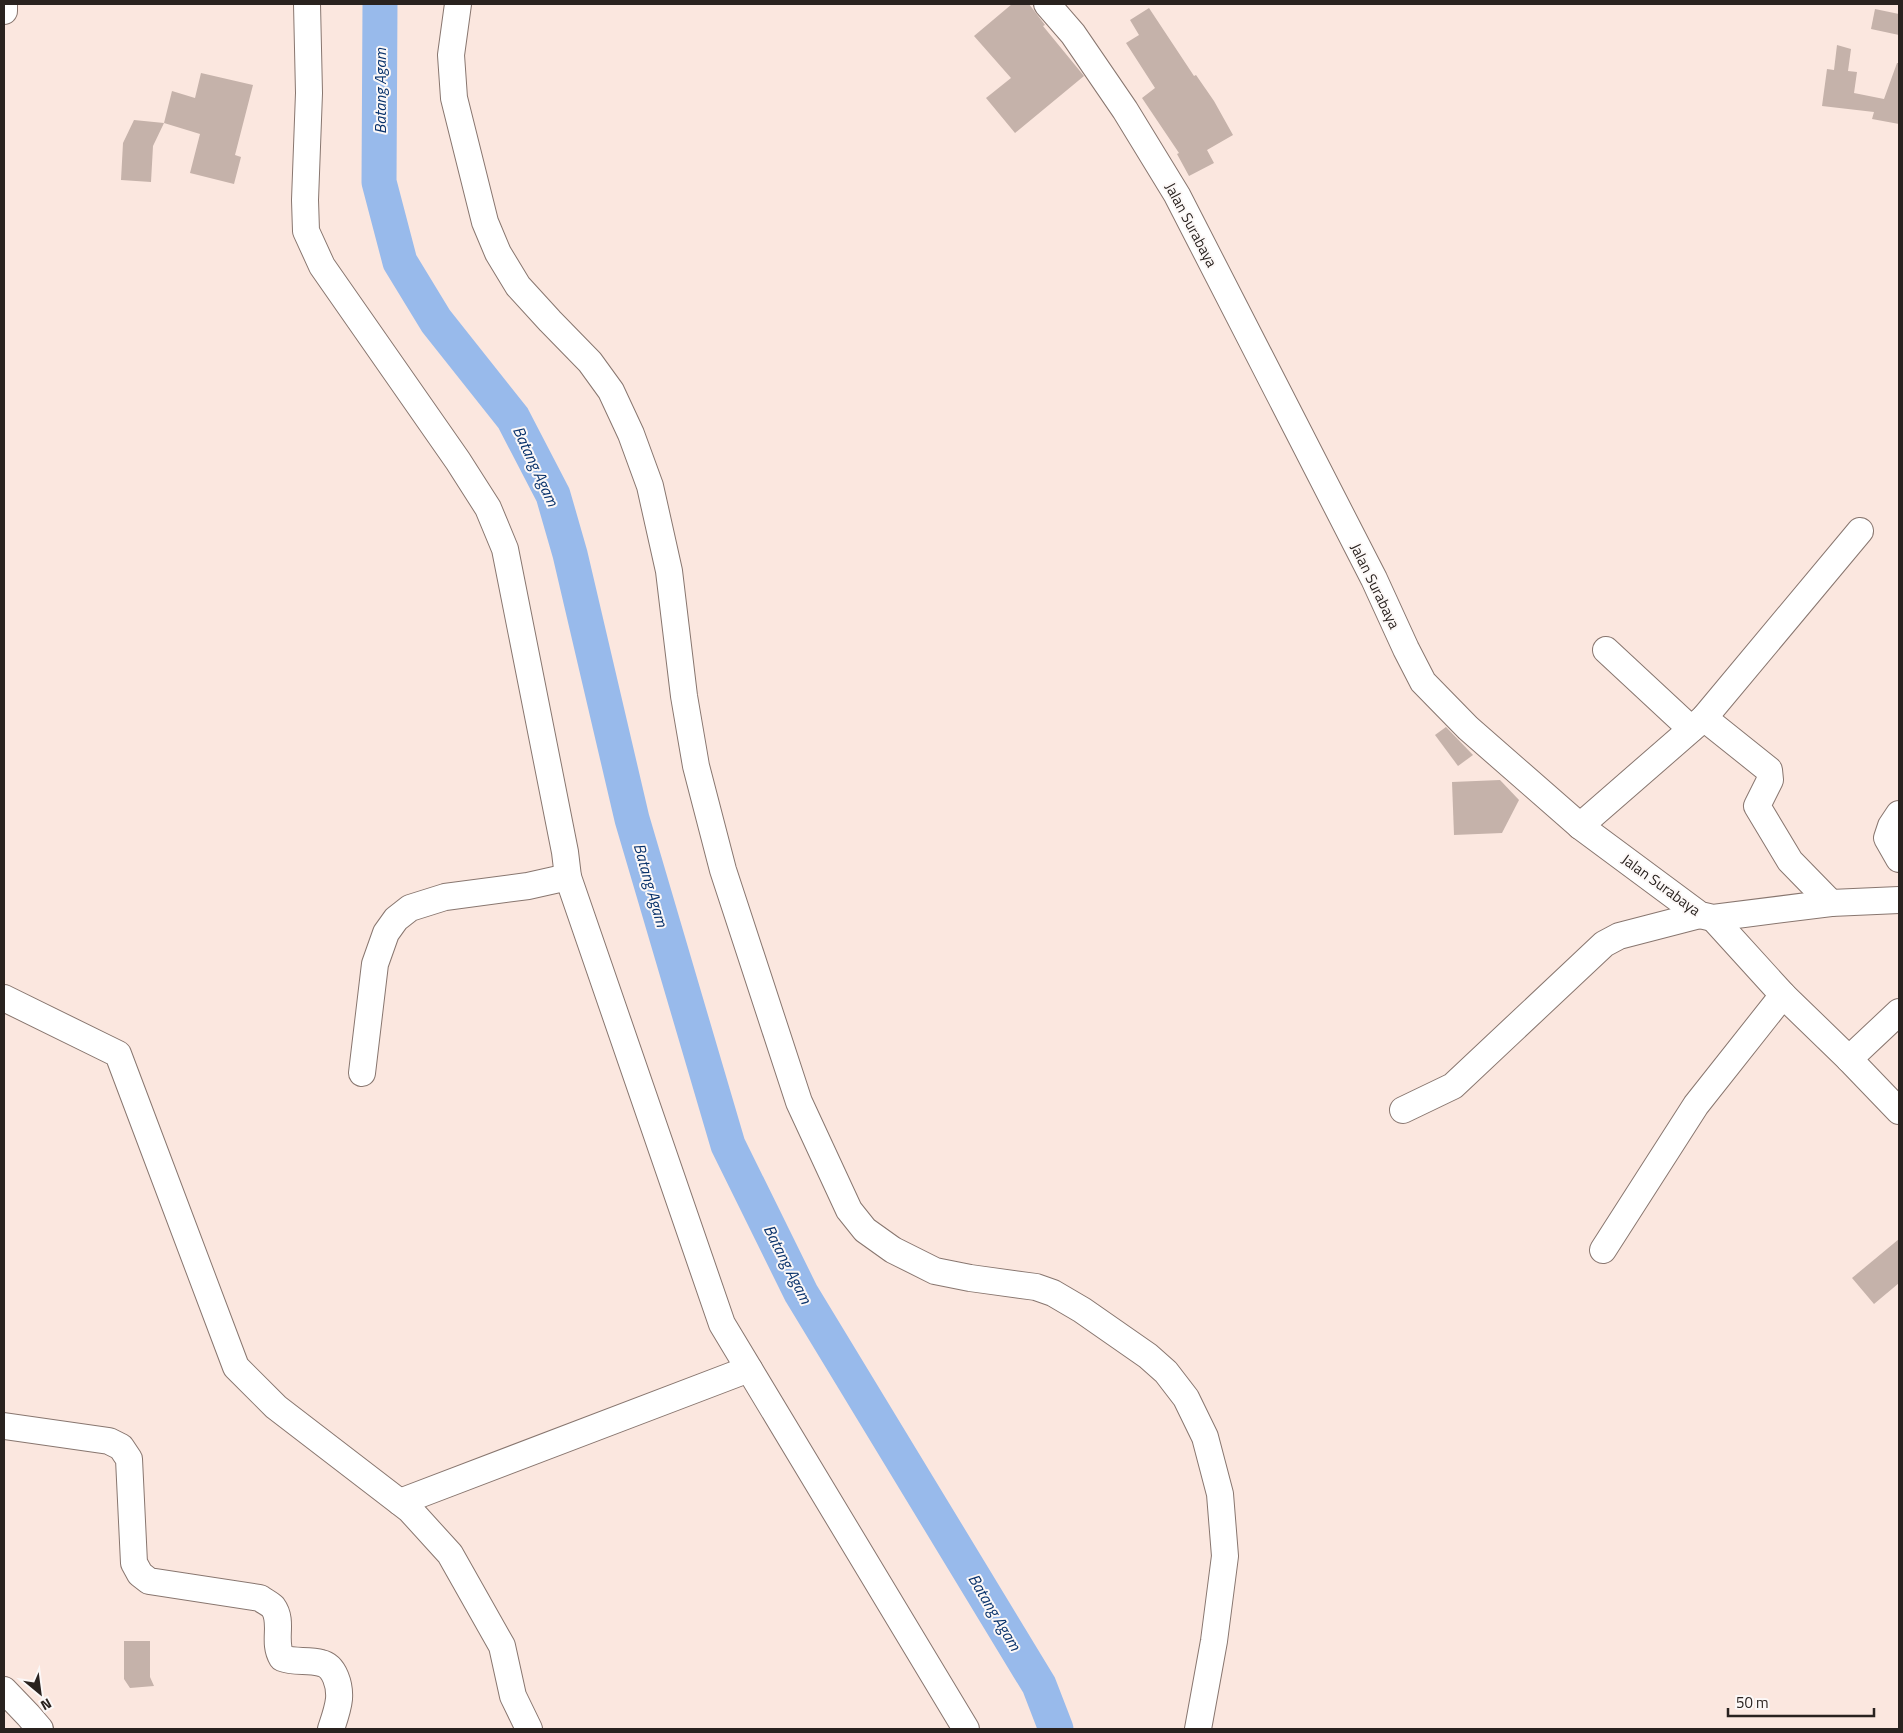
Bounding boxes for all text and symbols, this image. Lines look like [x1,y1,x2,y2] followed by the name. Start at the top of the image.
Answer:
[368,47,392,134] water label: Batang Agam
[1159,178,1224,272] street label: Jalan Surabaya
[507,422,565,511] water label: Batang Agam
[1345,539,1406,633] street label: Jalan Surabaya
[628,840,675,930] water label: Batang Agam
[1617,848,1706,921] street label: Jalan Surabaya
[758,1220,818,1308] water label: Batang Agam
[963,1569,1028,1656] water label: Batang Agam
[15,1668,65,1718] north arrow
[1728,1686,1874,1718] scale bar
[1736,1691,1769,1714] text: 50 m
[37,1693,56,1716] text: N

